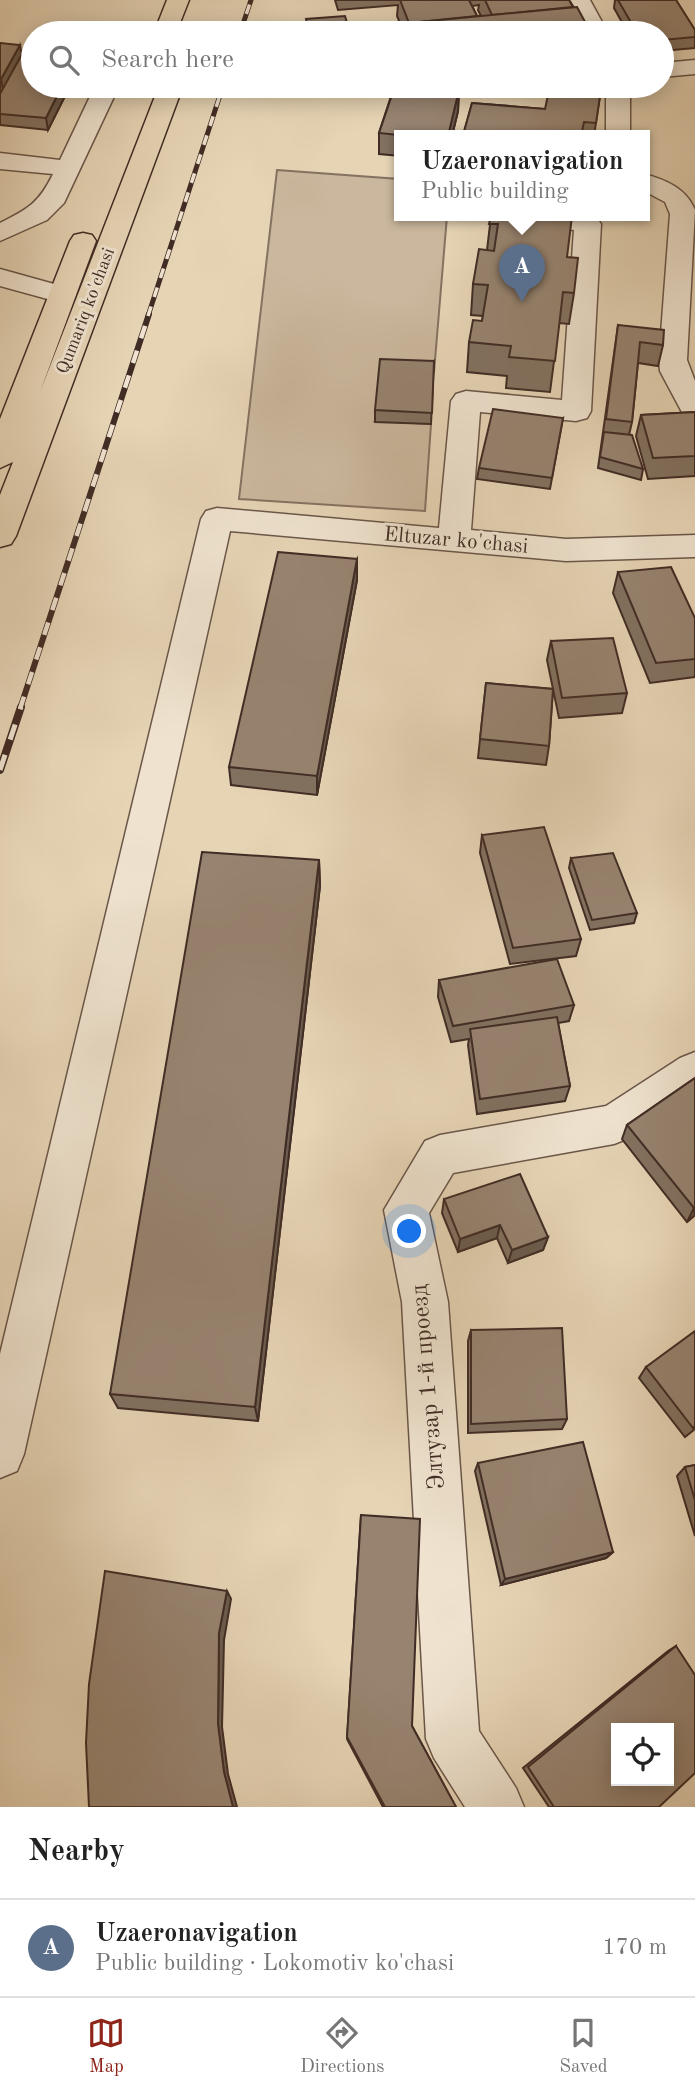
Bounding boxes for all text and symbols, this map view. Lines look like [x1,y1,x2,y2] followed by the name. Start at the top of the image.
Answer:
[21,21,674,98] search box
[45,41,83,79] icon: search
[101,47,234,73] text: Search here
[394,130,650,221] popup
[421,149,623,175] text: Uzaeronavigation
[421,180,569,203] text: Public building
[499,244,545,302] pin: A
[54,245,118,377] street label: Qumariq ko'chasi
[383,524,529,558] street label: Eltuzar ko'chasi
[392,1214,426,1248] your location
[408,1283,450,1491] street label: Элтузар 1-й проезд
[611,1723,674,1786] map controls
[611,1723,674,1786] button: locate
[28,1837,125,1867] text: Nearby
[95,1921,298,1947] text: Uzaeronavigation
[42,1936,60,1959] text: A
[602,1936,667,1959] text: 170 m
[95,1952,454,1975] text: Public building · Lokomotiv ko'chasi
[87,2014,125,2079] tab: Map
[300,2014,385,2079] tab: Directions
[559,2014,608,2079] tab: Saved

